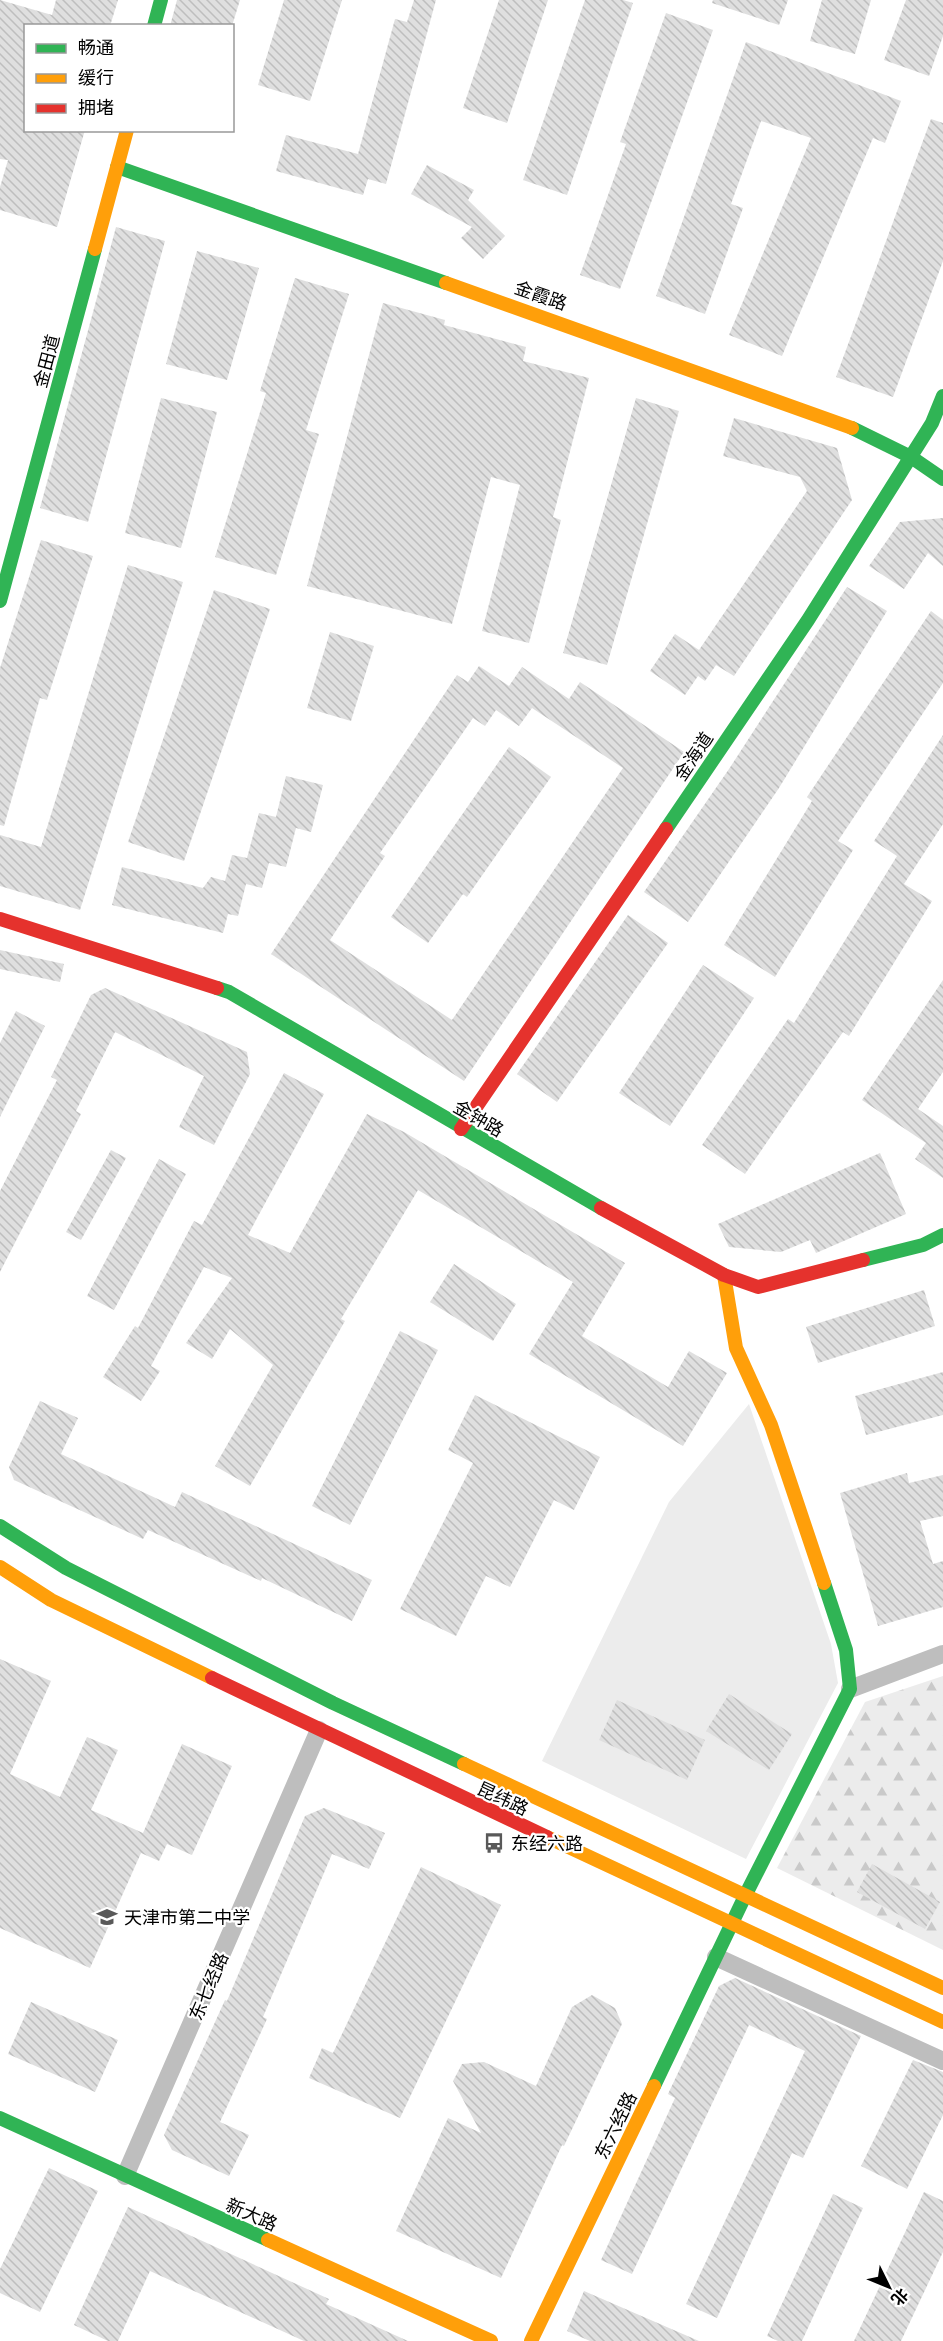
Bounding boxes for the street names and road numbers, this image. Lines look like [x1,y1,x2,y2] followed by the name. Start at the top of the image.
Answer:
[512,275,570,315] street label: 金霞路
[27,332,65,390] street label: 金田道
[668,727,718,785] street label: 金海道
[450,1094,508,1142] street label: 金钟路
[473,1776,533,1820] street label: 昆纬路
[183,1948,233,2024] street label: 东七经路
[588,2087,642,2163] street label: 东六经路
[222,2192,282,2236] street label: 新大路

